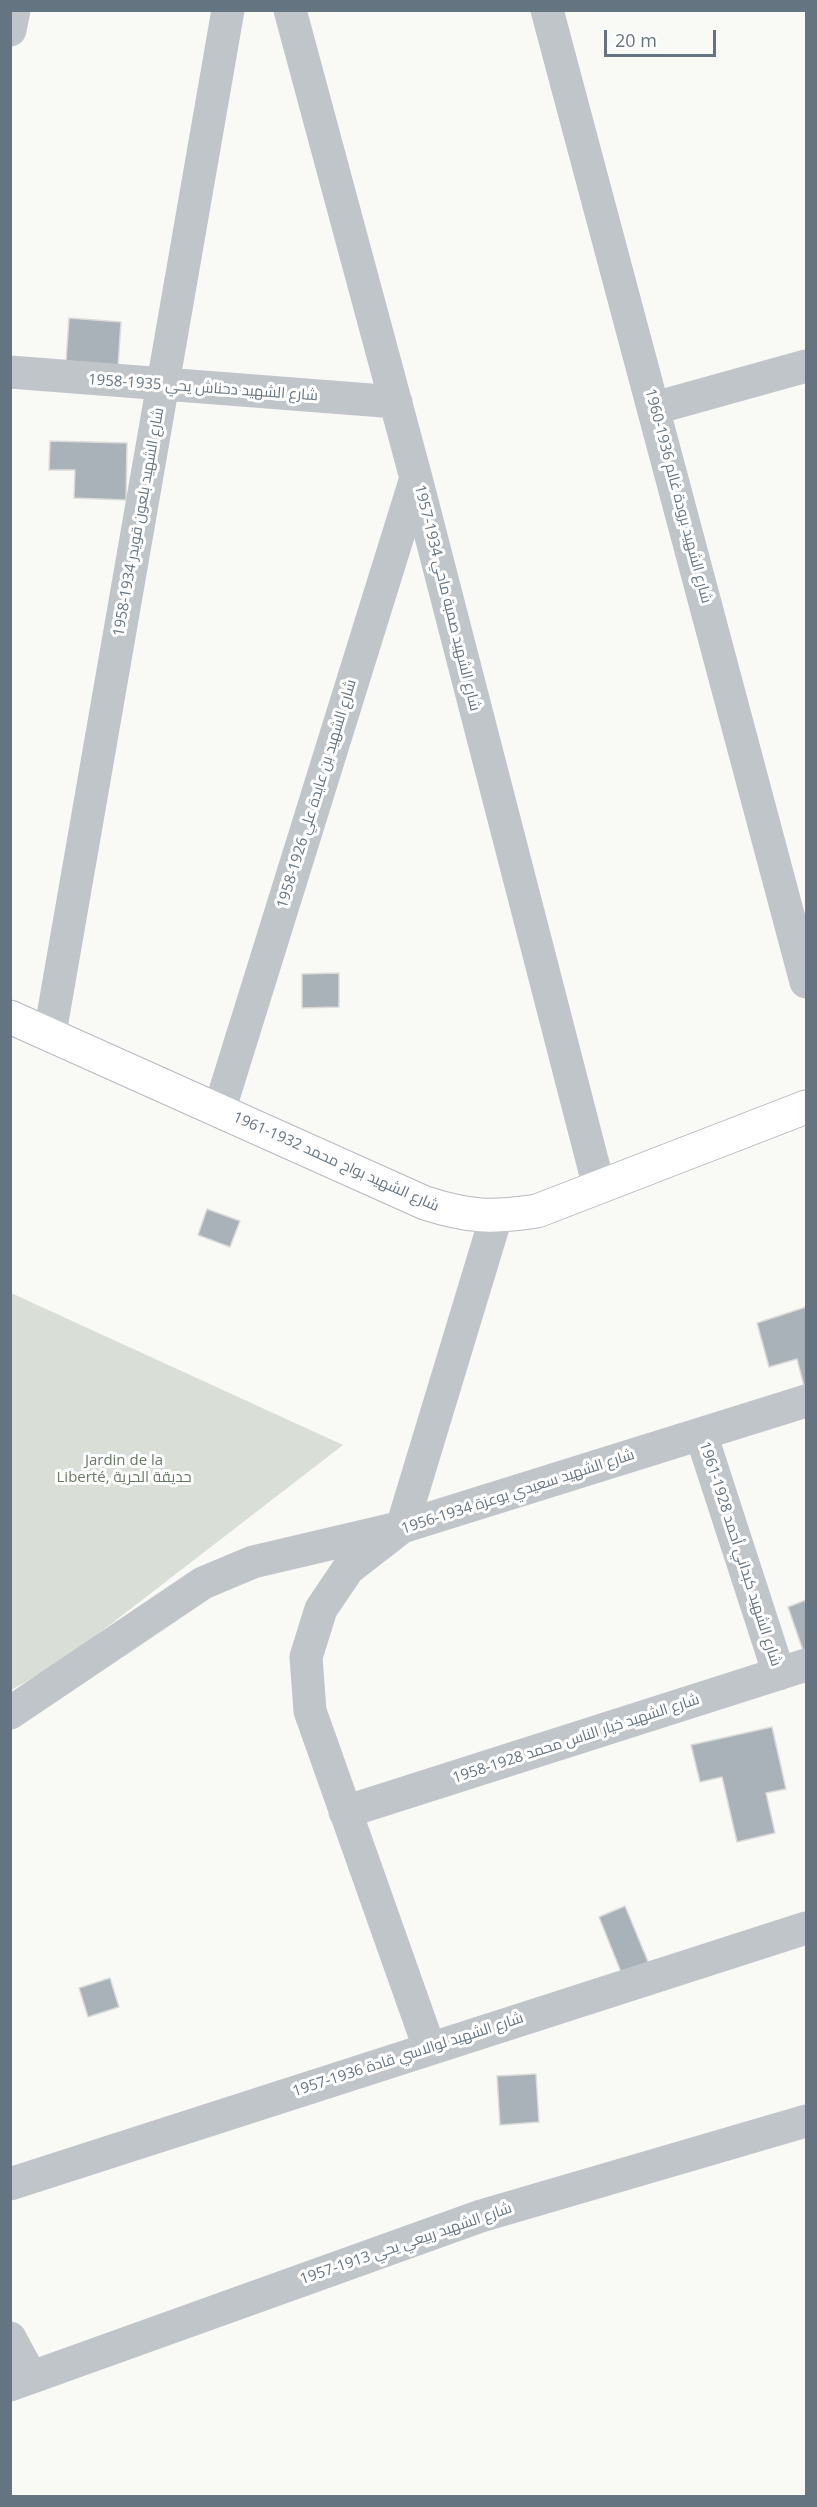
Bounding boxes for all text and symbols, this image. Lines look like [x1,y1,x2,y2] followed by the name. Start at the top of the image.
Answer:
[607,18,720,56] scale bar
[615,28,657,52] text: 20 m
[87,371,319,405] street label: شارع الشهيد دحناش يحي 1935-1958
[641,387,715,605] street label: شارع الشهيد برودة غالم 1936-1960
[110,406,168,638] street label: شارع الشهيد بلعون قويدر 1934-1958
[410,483,484,713] street label: شارع الشهيد صمبة ماحي 1934-1957
[274,677,360,911] street label: شارع الشهيد بن عايدة علي 1926-1958
[230,1108,442,1216] street label: شارع الشهيد بواح محمد 1932-1961
[695,1439,785,1669] street label: شارع الشهيد كبداني أحمد 1928-1961
[399,1446,637,1538] street label: شارع الشهيد سعيدي بوعزة 1934-1956
[57,1452,191,1487] park label: Jardin de la Liberté, حديقة الحرية
[450,1691,702,1787] street label: شارع الشهيد خيار الناس محمد 1928-1958
[290,2009,526,2101] street label: شارع الشهيد لوالاسي قادة 1936-1957
[298,2199,514,2289] street label: شارع الشهيد ربيعي يحي 1913-1957

